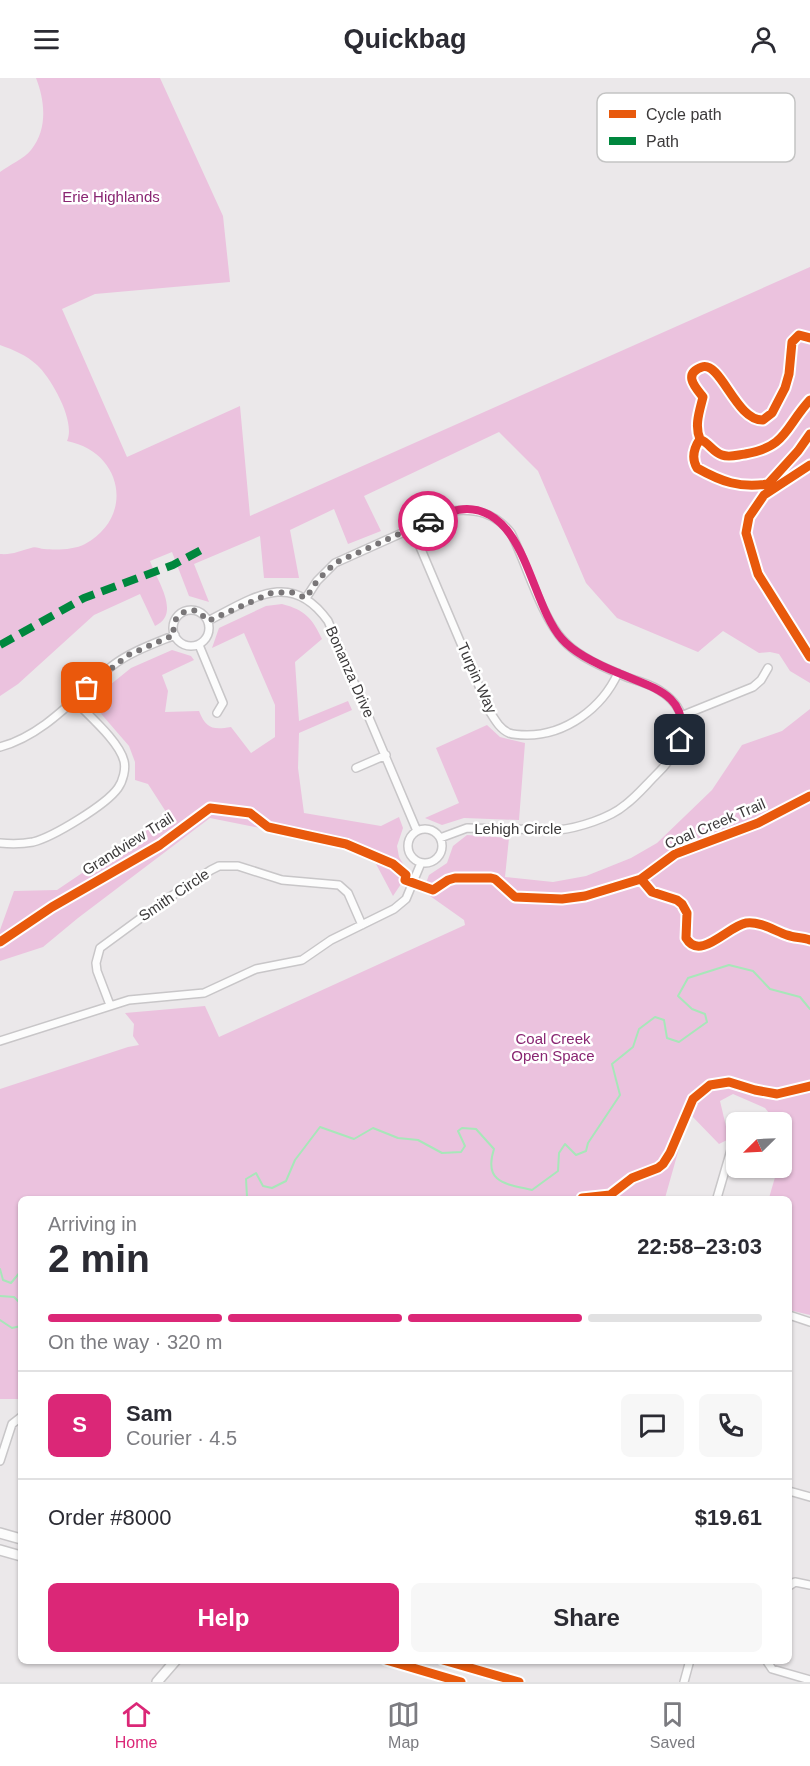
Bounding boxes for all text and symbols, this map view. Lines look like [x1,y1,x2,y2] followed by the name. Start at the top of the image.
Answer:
[30,23,63,56] icon: menu
[747,23,780,56] icon: person
[343,24,467,54] text: Quickbag
[597,93,795,162] legend
[646,106,722,123] text: Cycle path
[646,133,679,150] text: Path
[62,188,160,205] park label: Erie Highlands
[398,491,458,551] courier
[412,505,445,538] icon: car
[323,623,378,720] street label: Bonanza Drive
[454,640,501,716] street label: Turpin Way
[61,662,112,713] pin
[70,671,103,704] icon: bag
[654,714,705,765] pin
[663,723,696,756] icon: home
[662,795,768,852] street label: Coal Creek Trail
[79,809,176,878] street label: Grandview Trail
[474,820,562,837] street label: Lehigh Circle
[135,865,212,924] street label: Smith Circle
[511,1030,595,1064] park label: Coal Creek Open Space
[726,1112,792,1178] north arrow
[726,1112,792,1178] map controls
[48,1213,137,1235] text: Arriving in
[637,1234,762,1259] text: 22:58–23:03
[48,1237,150,1280] text: 2 min
[48,1331,223,1353] text: On the way · 320 m
[621,1394,684,1457] button: chat
[699,1394,762,1457] button: phone
[126,1401,172,1426] text: Sam
[72,1412,87,1437] text: S
[126,1427,237,1449] text: Courier · 4.5
[48,1505,172,1530] text: Order #8000
[695,1505,762,1530] text: $19.61
[48,1583,399,1652] button: Help
[411,1583,762,1652] button: Share
[115,1698,158,1752] tab: Home
[387,1698,420,1752] tab: Map
[650,1698,695,1752] tab: Saved

